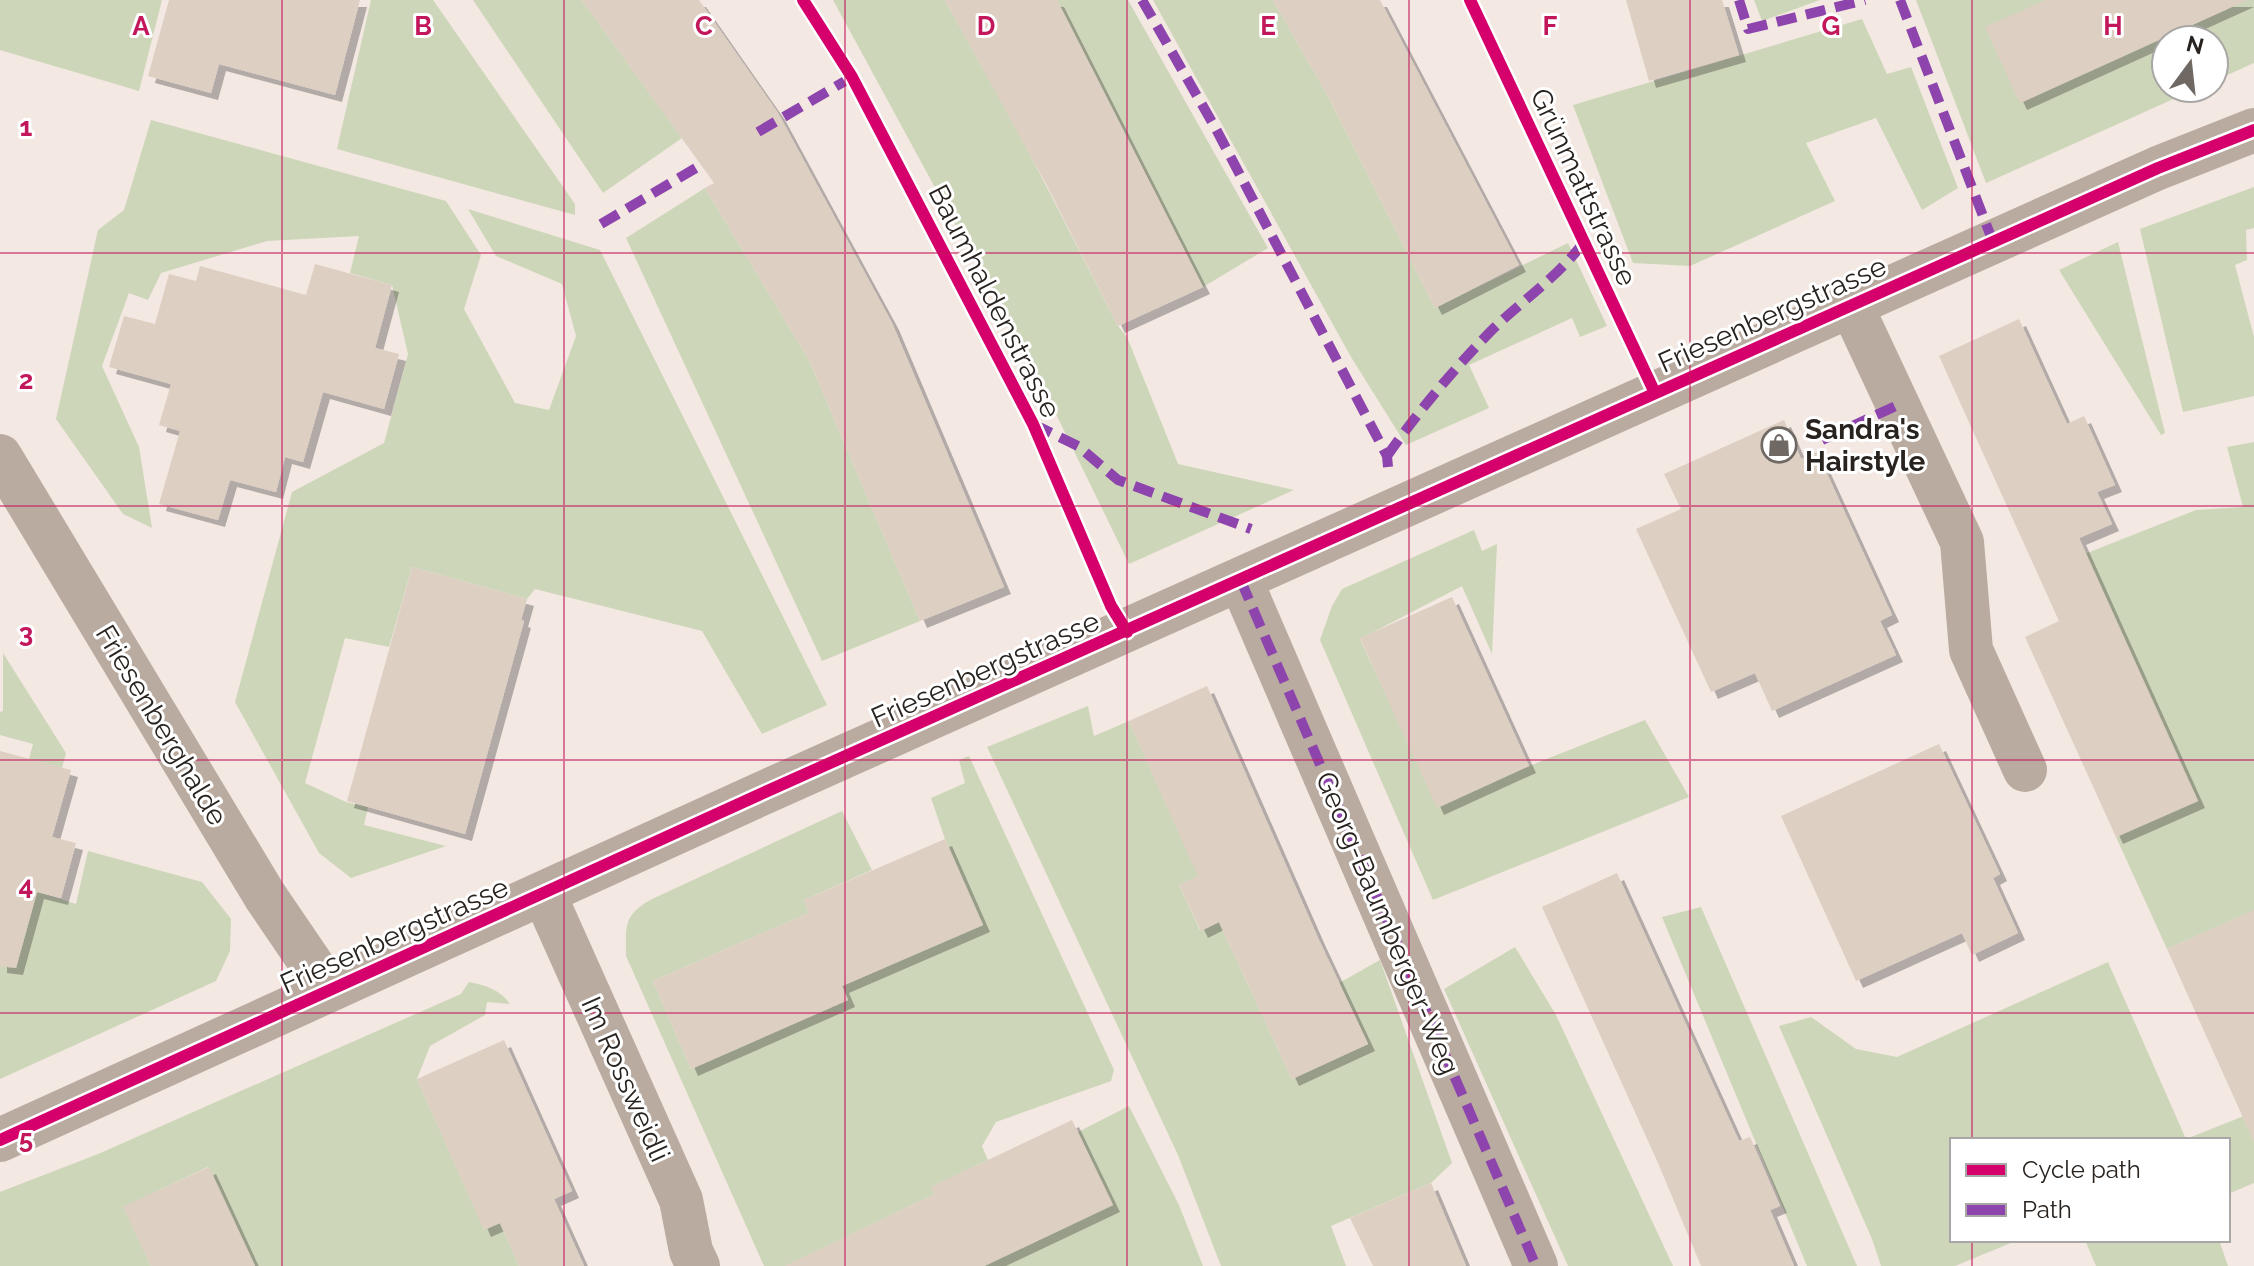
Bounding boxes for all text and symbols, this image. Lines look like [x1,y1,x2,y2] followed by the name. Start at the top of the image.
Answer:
[132,11,150,41] text: A
[414,11,432,41] text: B
[695,11,713,41] text: C
[977,11,995,41] text: D
[1260,11,1276,41] text: E
[1543,11,1558,41] text: F
[1822,11,1840,41] text: G
[2103,11,2123,41] text: H
[2150,24,2230,104] north arrow
[2184,30,2207,59] text: N
[1523,83,1644,291] street label: Grünmattstrasse
[20,112,33,142] text: 1
[921,179,1068,423] street label: Baumhaldenstrasse
[1653,249,1891,380] street label: Friesenbergstrasse
[19,365,33,395] text: 2
[1805,413,1925,478] place label: Sandra's Hairstyle
[1760,426,1798,464] shop icon: Sandra's Hairstyle
[866,604,1104,735] street label: Friesenbergstrasse
[19,618,33,648] text: 3
[89,619,234,831] street label: Friesenberghalde
[1309,767,1466,1080] street label: Georg-Baumberger-Weg
[275,870,513,1001] street label: Friesenbergstrasse
[19,871,33,901] text: 4
[574,992,677,1167] street label: Im Rossweidli
[19,1124,33,1154] text: 5
[1950,1138,2230,1242] legend
[2022,1155,2141,1184] text: Cycle path
[2022,1195,2072,1224] text: Path

